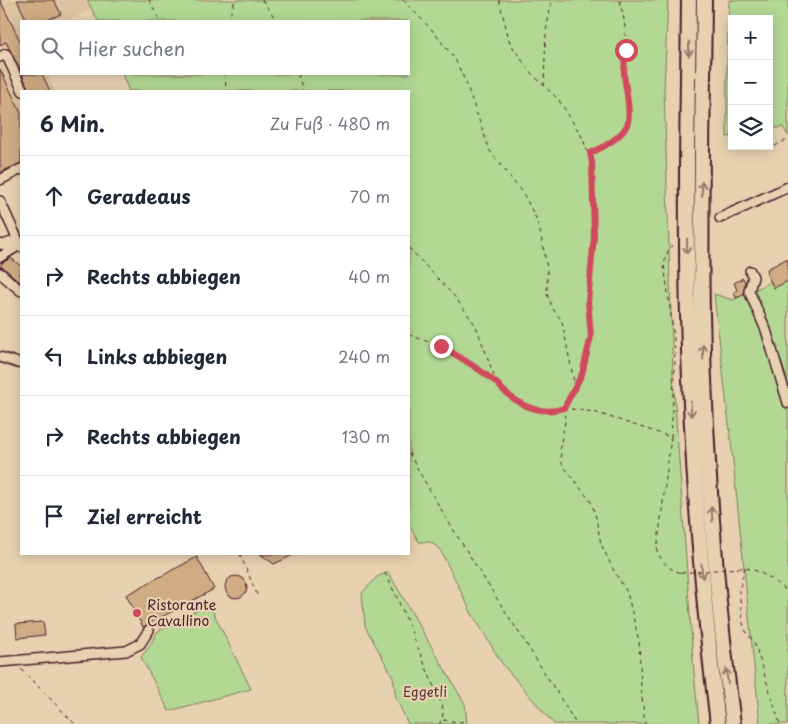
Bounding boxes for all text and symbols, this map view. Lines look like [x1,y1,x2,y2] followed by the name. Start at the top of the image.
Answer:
[728,15,773,150] map controls
[728,15,773,60] button: +
[20,20,410,75] search box
[38,34,66,62] icon: search
[78,34,185,62] text: Hier suchen
[615,39,638,62] route start
[684,40,694,56] one-way arrow
[728,60,773,105] button: −
[728,105,773,150] button: layers
[40,107,105,139] text: 6 Min.
[270,111,390,135] text: Zu Fuß · 480 m
[697,181,706,197] one-way arrow
[40,182,68,210] icon: ahead
[87,182,191,210] text: Geradeaus
[350,184,390,208] text: 70 m
[682,238,692,254] one-way arrow
[40,262,68,290] icon: right
[87,262,241,290] text: Rechts abbiegen
[348,264,390,288] text: 40 m
[430,335,453,358] route end
[40,342,68,370] icon: left
[87,342,227,370] text: Links abbiegen
[338,344,390,368] text: 240 m
[698,344,708,360] one-way arrow
[686,400,695,416] one-way arrow
[40,422,68,450] icon: right
[87,422,241,450] text: Rechts abbiegen
[342,424,390,448] text: 130 m
[40,502,68,530] icon: arrive
[87,502,202,530] text: Ziel erreicht
[707,506,716,522] one-way arrow
[697,563,706,579] one-way arrow
[147,594,217,631] place label: Ristorante Cavallino
[131,607,143,619] marker: Ristorante Cavallino
[722,668,732,684] one-way arrow
[403,681,447,702] park label: Eggetli

